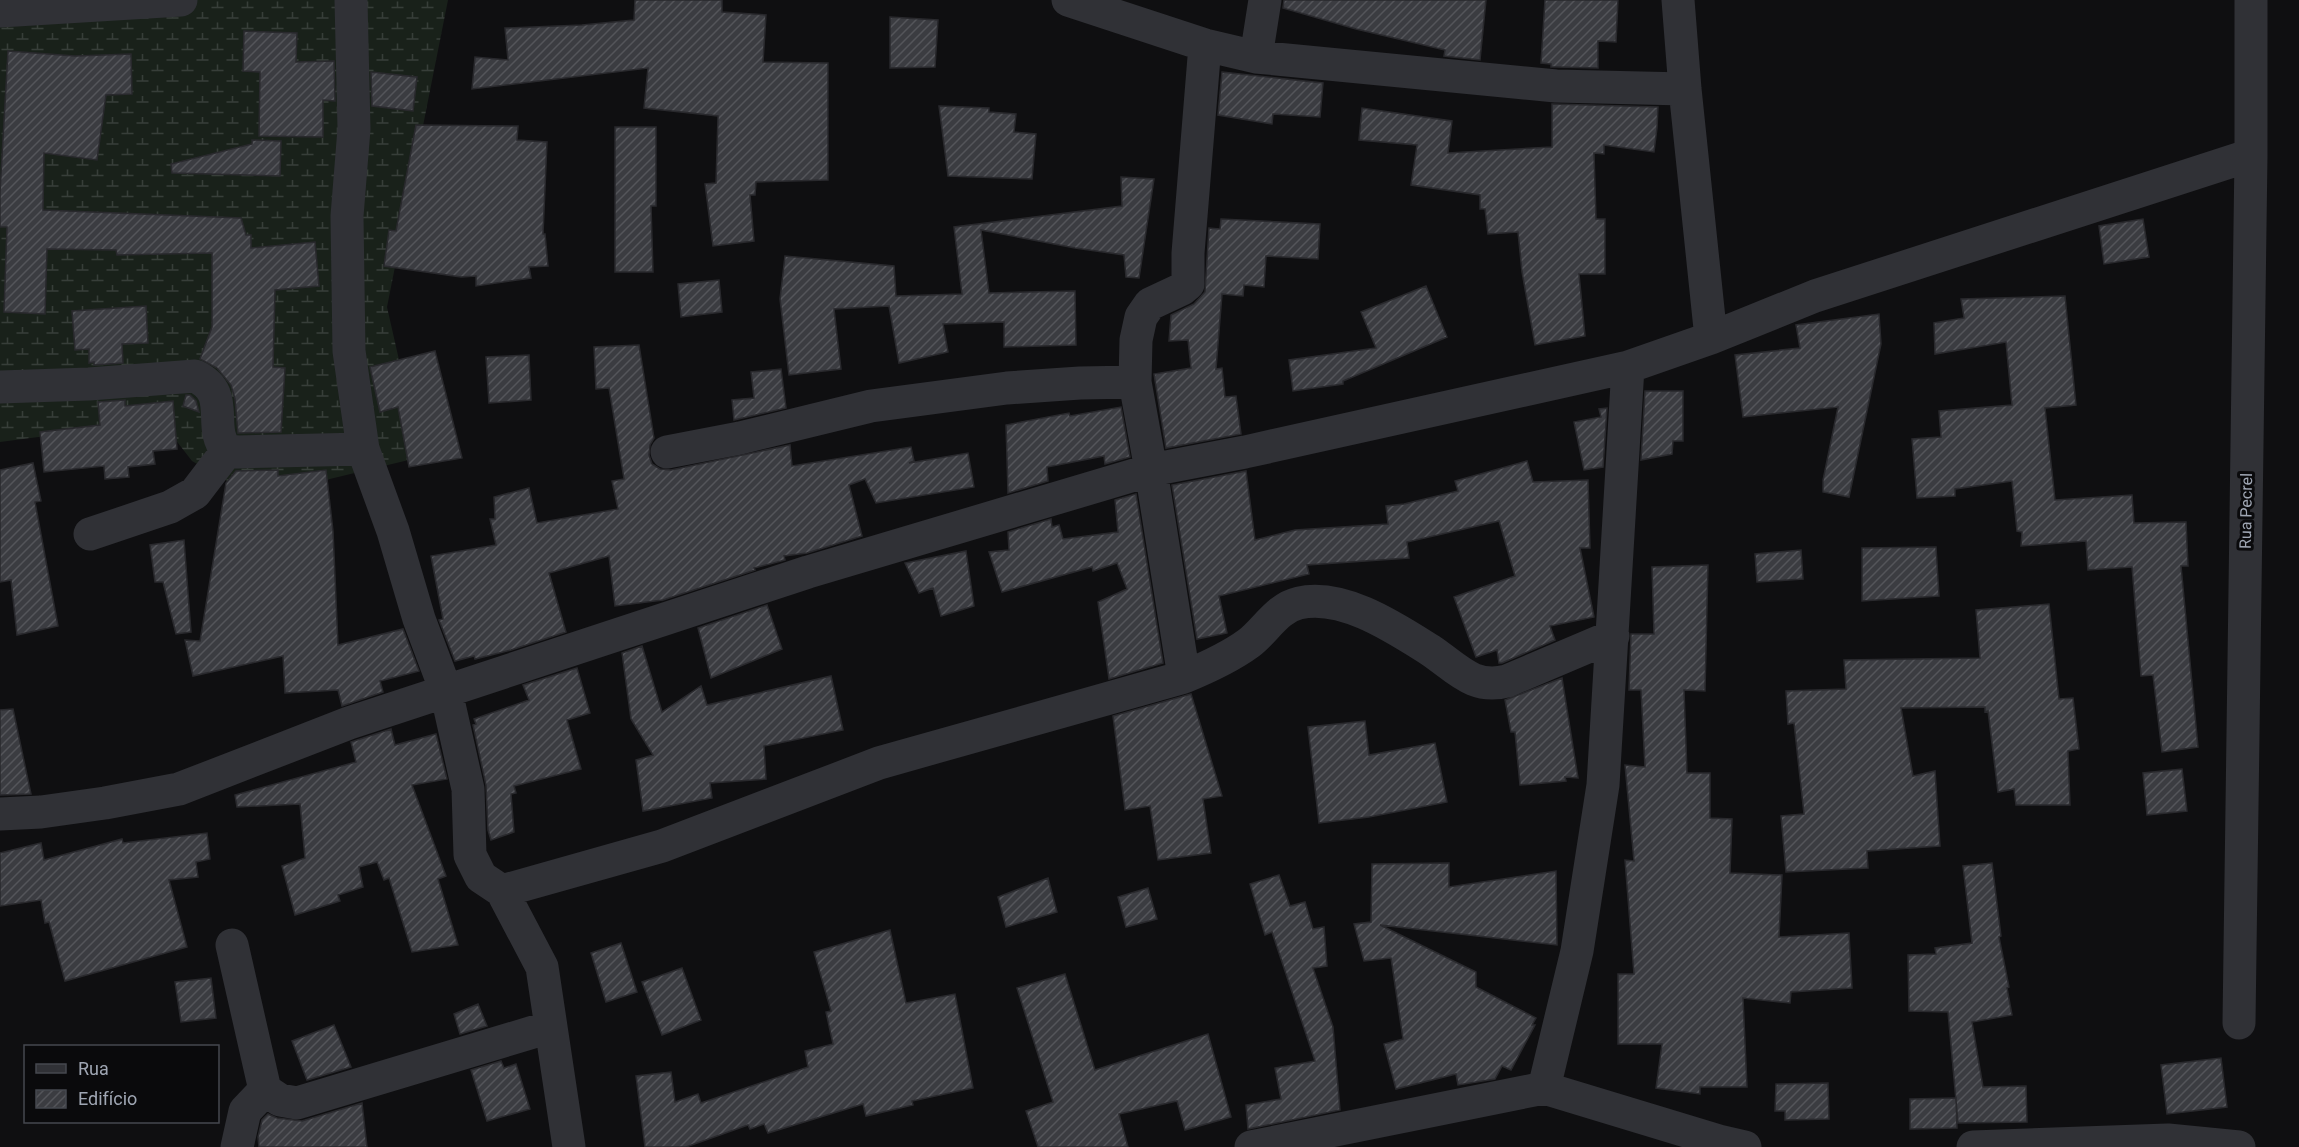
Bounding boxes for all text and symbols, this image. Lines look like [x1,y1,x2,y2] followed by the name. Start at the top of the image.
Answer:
[2236,473,2256,549] street label: Rua Pecrel
[24,1045,219,1123] legend
[78,1058,109,1079] text: Rua
[78,1088,137,1109] text: Edifício

